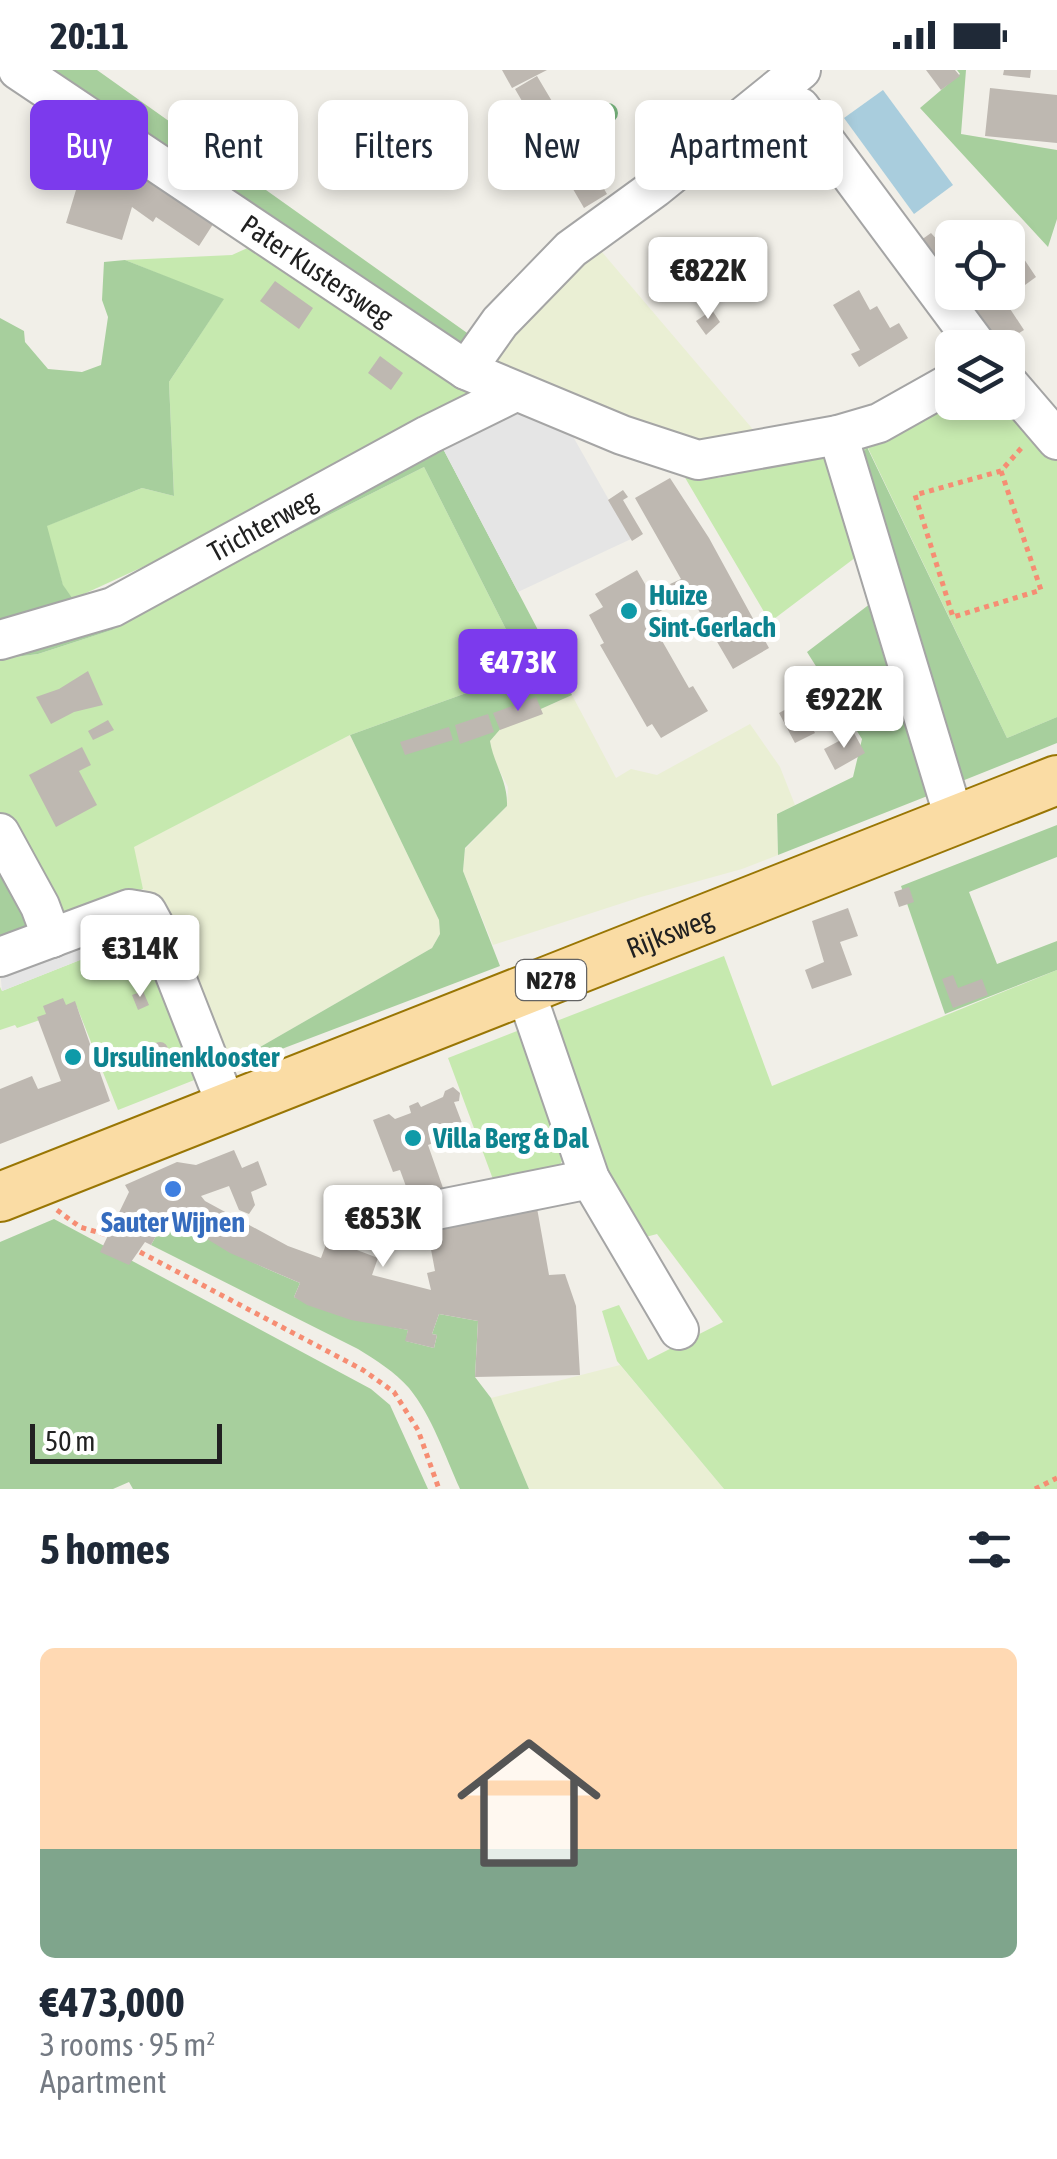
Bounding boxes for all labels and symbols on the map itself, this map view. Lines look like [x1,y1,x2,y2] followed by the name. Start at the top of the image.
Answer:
[235,208,399,332] street label: Pater Kustersweg
[638,237,778,322] pin: €822K
[202,483,322,568] street label: Trichterweg
[649,579,776,643] place label: Huize Sint-Gerlach
[618,600,640,622] marker: Huize Sint-Gerlach
[448,629,588,714] pin: €473K
[774,666,914,751] pin: €922K
[622,901,718,964] street label: Rijksweg
[70,915,210,1000] pin: €314K
[516,960,586,1000] road number: N278
[93,1041,280,1073] place label: Ursulinenklooster
[62,1046,84,1068] marker: Ursulinenklooster
[432,1122,589,1154] place label: Villa Berg & Dal
[402,1127,424,1149] marker: Villa Berg & Dal
[162,1178,184,1200] marker: Sauter Wijnen
[313,1185,453,1270] pin: €853K
[101,1206,245,1238] place label: Sauter Wijnen
[30,1419,222,1464] scale bar

